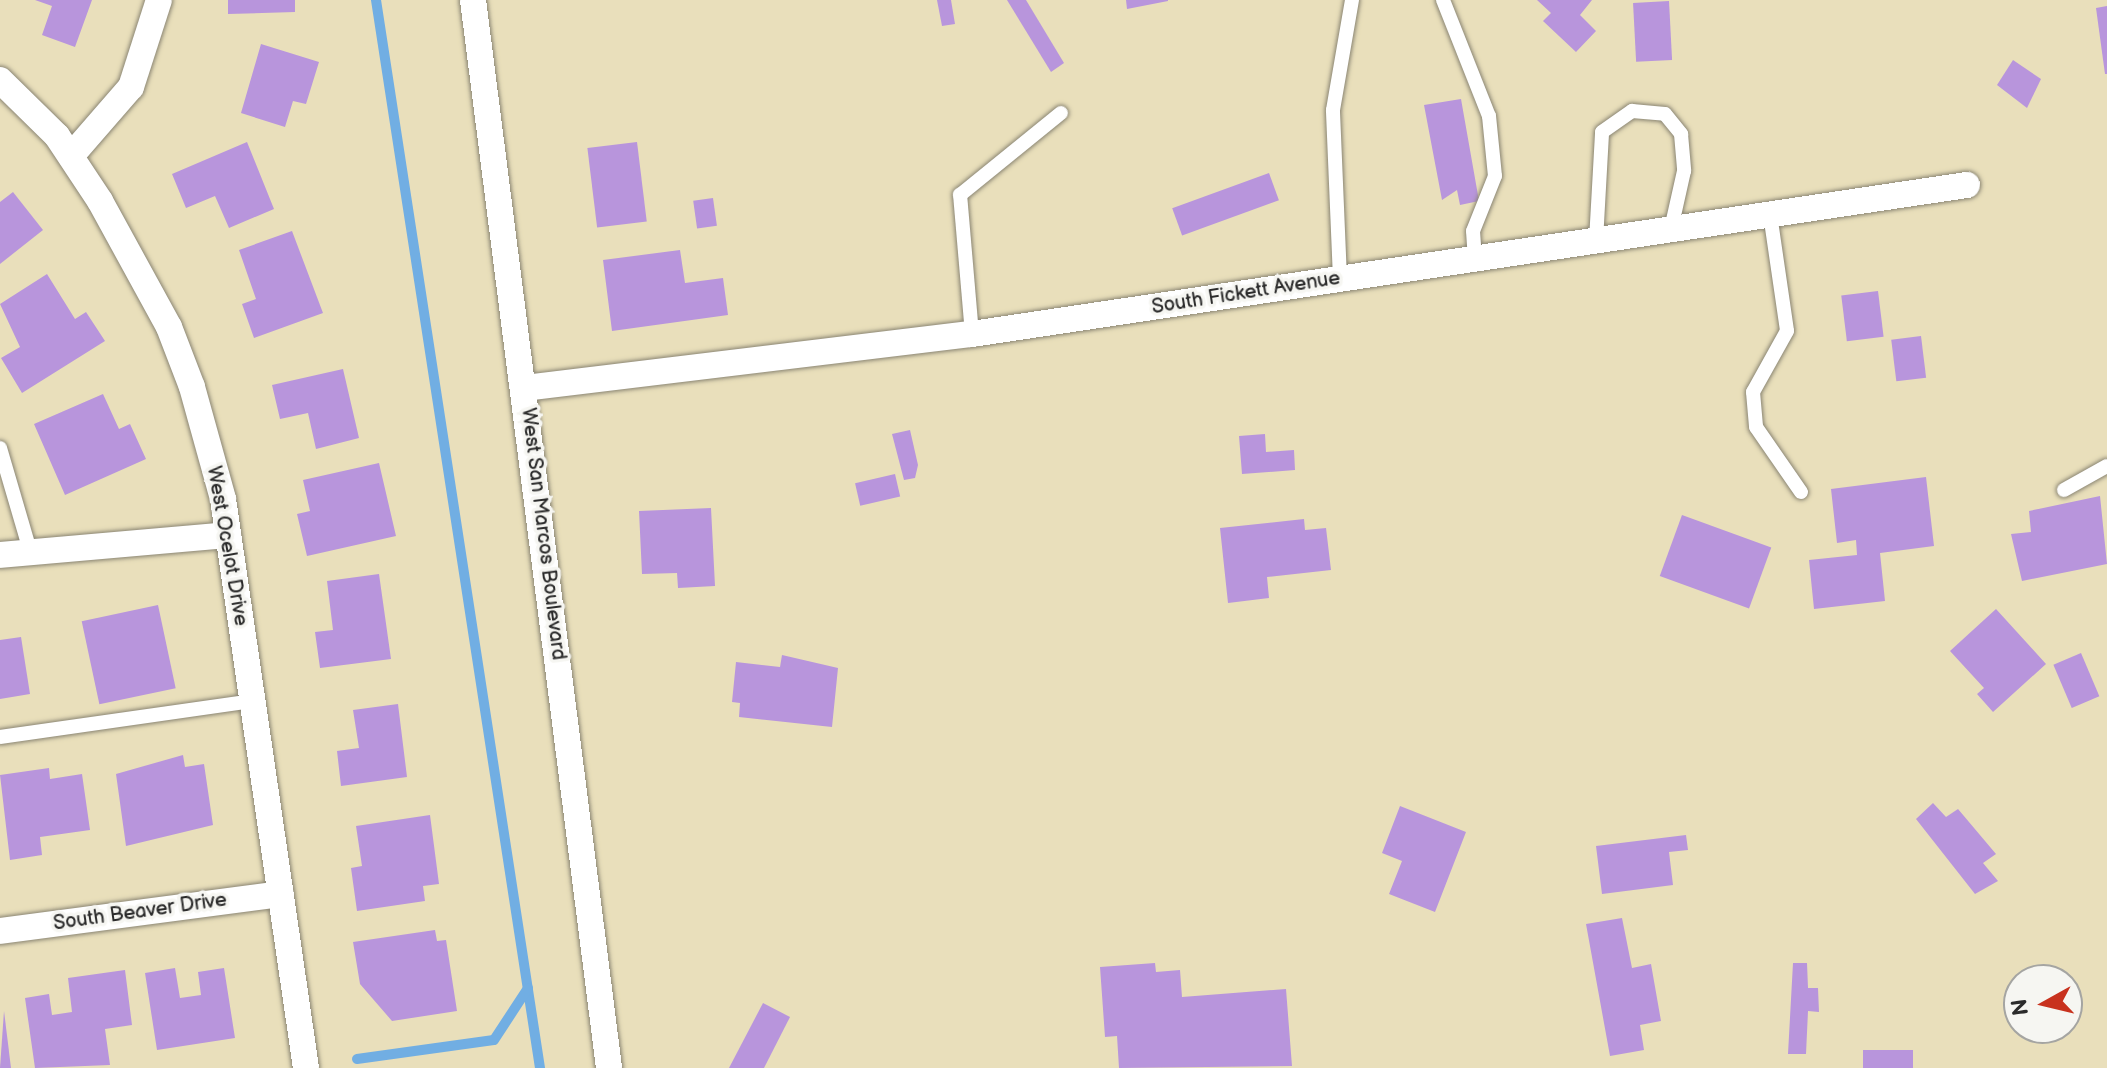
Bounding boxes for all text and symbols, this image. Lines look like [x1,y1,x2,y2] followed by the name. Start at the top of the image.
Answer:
[1150,266,1342,320] street label: South Fickett Avenue
[516,406,570,662] street label: West San Marcos Boulevard
[201,464,253,628] street label: West Ocelot Drive
[52,888,228,936] street label: South Beaver Drive
[2003,964,2083,1044] north arrow
[2006,997,2035,1017] text: N

